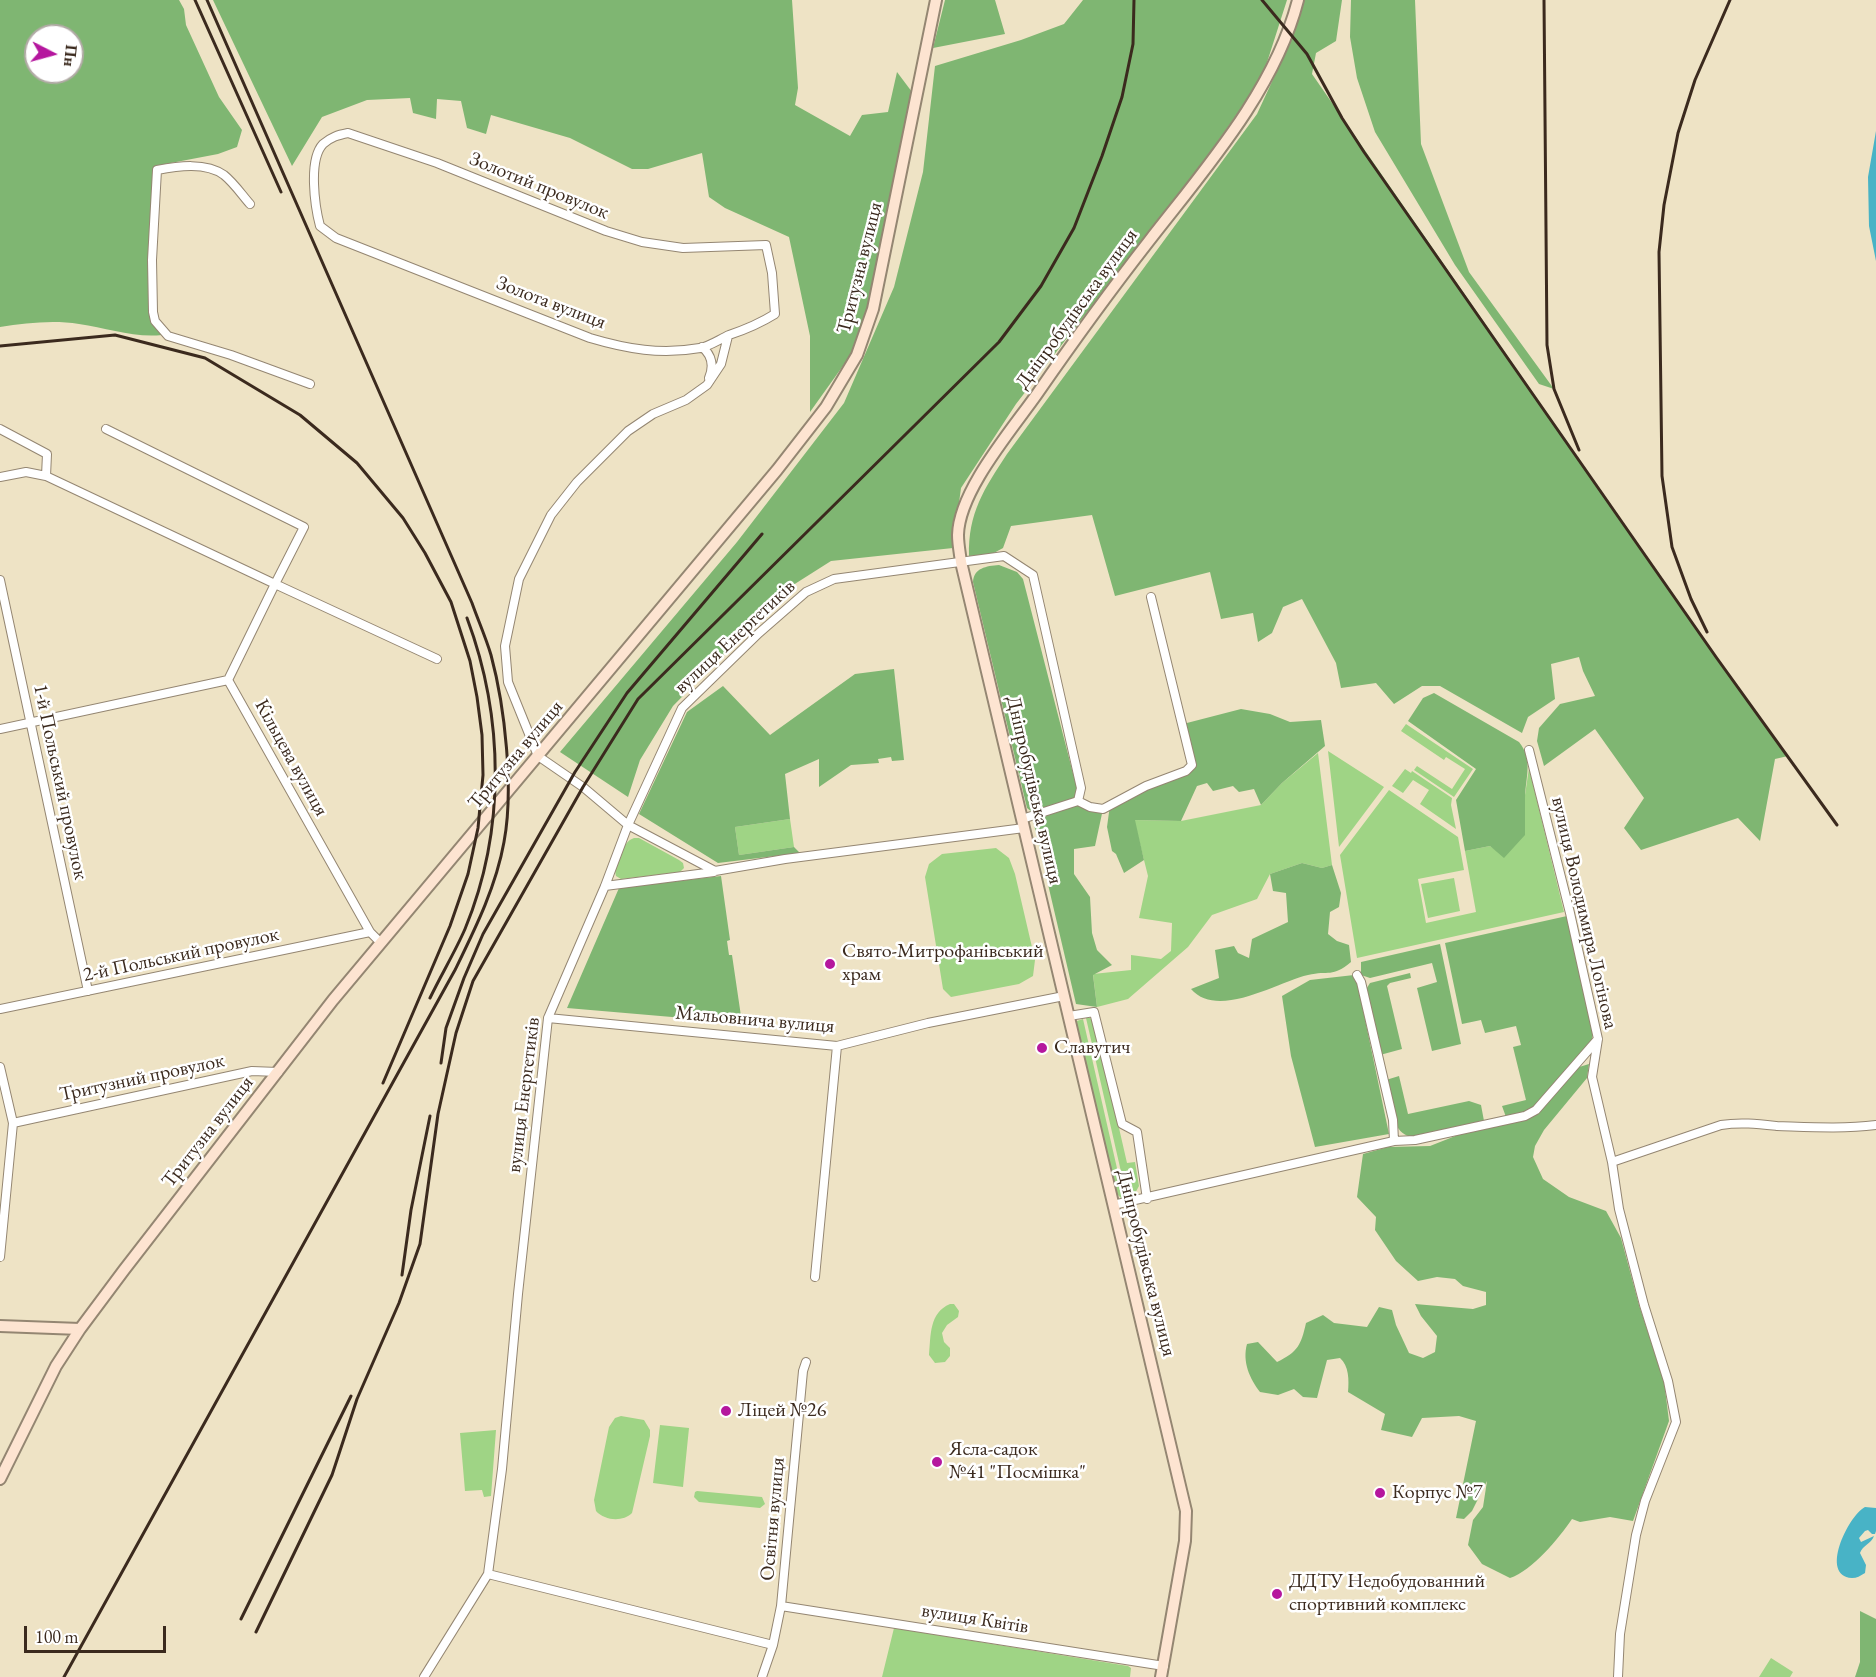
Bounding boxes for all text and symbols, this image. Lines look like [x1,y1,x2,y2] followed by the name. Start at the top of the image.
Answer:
[24,24,84,84] north arrow
[59,44,82,68] text: Пн
[466,147,612,225] street label: Золотий провулок
[832,200,888,336] street label: Тритузна вулиця
[1011,224,1143,394] street label: Дніпробудівська вулиця
[493,271,609,335] street label: Золота вулиця
[670,575,800,699] street label: вулиця Енергетиків
[28,682,92,882] street label: 1-й Польський провулок
[1001,694,1067,886] street label: Дніпробудівська вулиця
[249,695,333,821] street label: Кільцева вулиця
[463,696,569,814] street label: Тритузна вулиця
[1546,795,1622,1031] street label: вулиця Володимира Логінова
[81,923,281,987] street label: 2-й Польський провулок
[842,940,1044,987] place label: Свято-Митрофанівський храм
[823,957,837,971] marker: Свято-Митрофанівський храм
[675,1001,835,1039] street label: Мальовнича вулиця
[503,1016,545,1174] street label: вулиця Енергетиків
[1054,1036,1130,1060] place label: Славутич
[1035,1041,1049,1055] marker: Славутич
[57,1049,227,1107] street label: Тритузний провулок
[157,1071,259,1193] street label: Тритузна вулиця
[1111,1167,1181,1359] street label: Дніпробудівська вулиця
[738,1399,826,1423] place label: Ліцей №26
[719,1404,733,1418] marker: Ліцей №26
[949,1438,1086,1485] place label: Ясла-садок №41 "Посмішка"
[930,1455,944,1469] marker: Ясла-садок №41 "Посмішка"
[756,1456,790,1582] street label: Освітня вулиця
[1392,1481,1482,1505] place label: Корпус №7
[1373,1486,1387,1500] marker: Корпус №7
[1289,1570,1485,1617] place label: ДДТУ Недобудованний спортивний комплекс
[1270,1587,1284,1601] marker: ДДТУ Недобудованний спортивний комплекс
[920,1599,1030,1639] street label: вулиця Квітів
[27,1614,170,1652] scale bar
[35,1625,79,1648] text: 100 m

